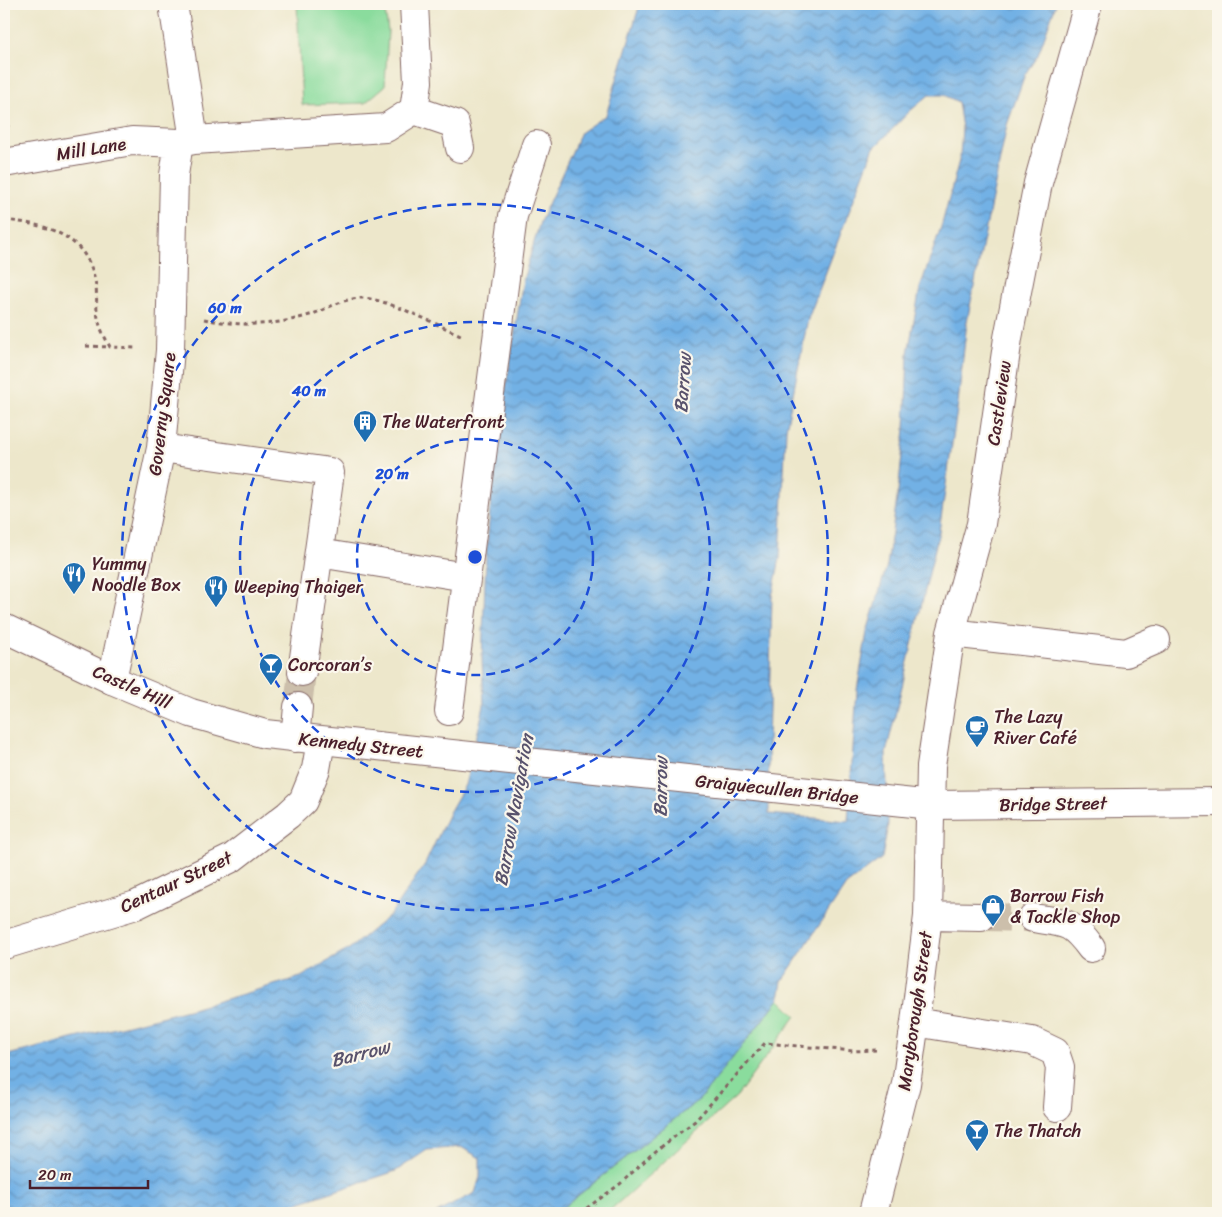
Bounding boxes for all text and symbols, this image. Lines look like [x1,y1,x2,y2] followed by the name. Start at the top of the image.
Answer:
[54,128,129,170] street label: Mill Lane
[207,295,242,321] text: 60 m
[664,349,701,414] water label: Barrow
[139,350,185,477] street label: Governy Square
[977,358,1021,448] street label: Castleview
[291,378,327,404] text: 40 m
[382,406,505,438] place label: The Waterfront
[352,409,378,443] building icon: The Waterfront
[374,461,409,487] text: 20 m
[92,548,181,601] place label: Yummy Noodle Box
[466,548,484,566] centre of rings
[61,561,87,595] restaurant icon: Yummy Noodle Box
[234,571,365,603] place label: Weeping Thaiger
[203,574,229,608] restaurant icon: Weeping Thaiger
[288,649,373,681] place label: Corcoran’s
[258,652,284,686] bar icon: Corcoran’s
[87,655,177,719] street label: Castle Hill
[994,701,1077,754] place label: The Lazy River Café
[964,714,990,748] cafe icon: The Lazy River Café
[297,723,425,767] street label: Kennedy Street
[484,730,543,889] water label: Barrow Navigation
[643,754,678,817] water label: Barrow
[694,765,860,813] street label: Graiguecullen Bridge
[999,787,1108,821] street label: Bridge Street
[114,842,238,922] street label: Centaur Street
[1010,880,1121,933] place label: Barrow Fish & Tackle Shop
[980,893,1006,927] shop icon: Barrow Fish & Tackle Shop
[888,928,942,1093] street label: Maryborough Street
[327,1030,396,1077] water label: Barrow
[994,1115,1081,1147] place label: The Thatch
[964,1118,990,1152] bar icon: The Thatch
[30,1157,148,1189] scale bar
[38,1162,72,1188] text: 20 m

